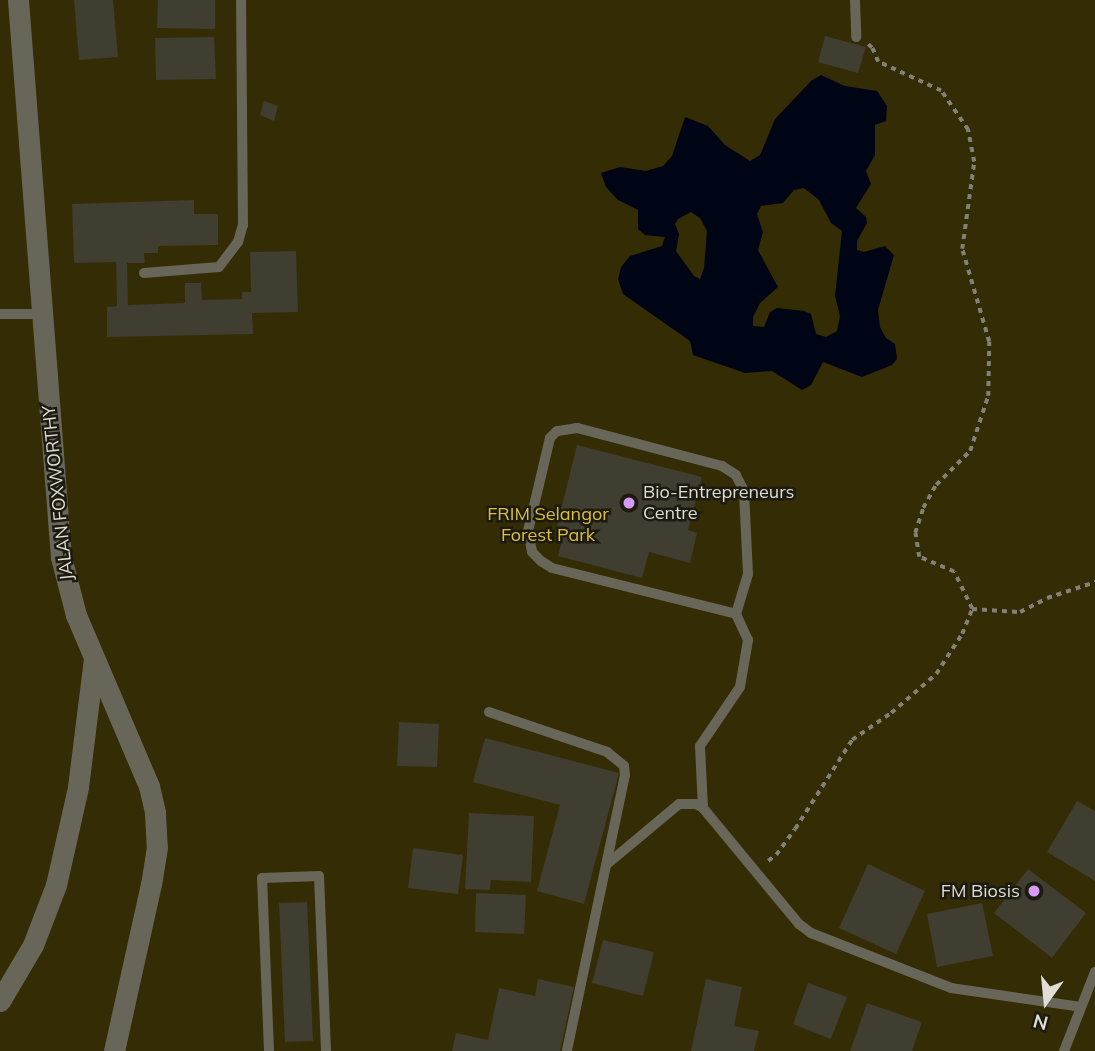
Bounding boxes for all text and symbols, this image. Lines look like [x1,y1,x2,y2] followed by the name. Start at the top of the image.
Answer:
[38,404,78,582] street label: JALAN FOXWORTHY
[643,482,795,524] place label: Bio-Entrepreneurs Centre
[621,495,637,511] marker: Bio-Entrepreneurs Centre
[487,504,609,546] park label: FRIM Selangor Forest Park
[941,880,1020,902] place label: FM Biosis
[1026,883,1042,899] marker: FM Biosis
[1011,967,1081,1037] north arrow
[1031,1009,1051,1036] text: N

